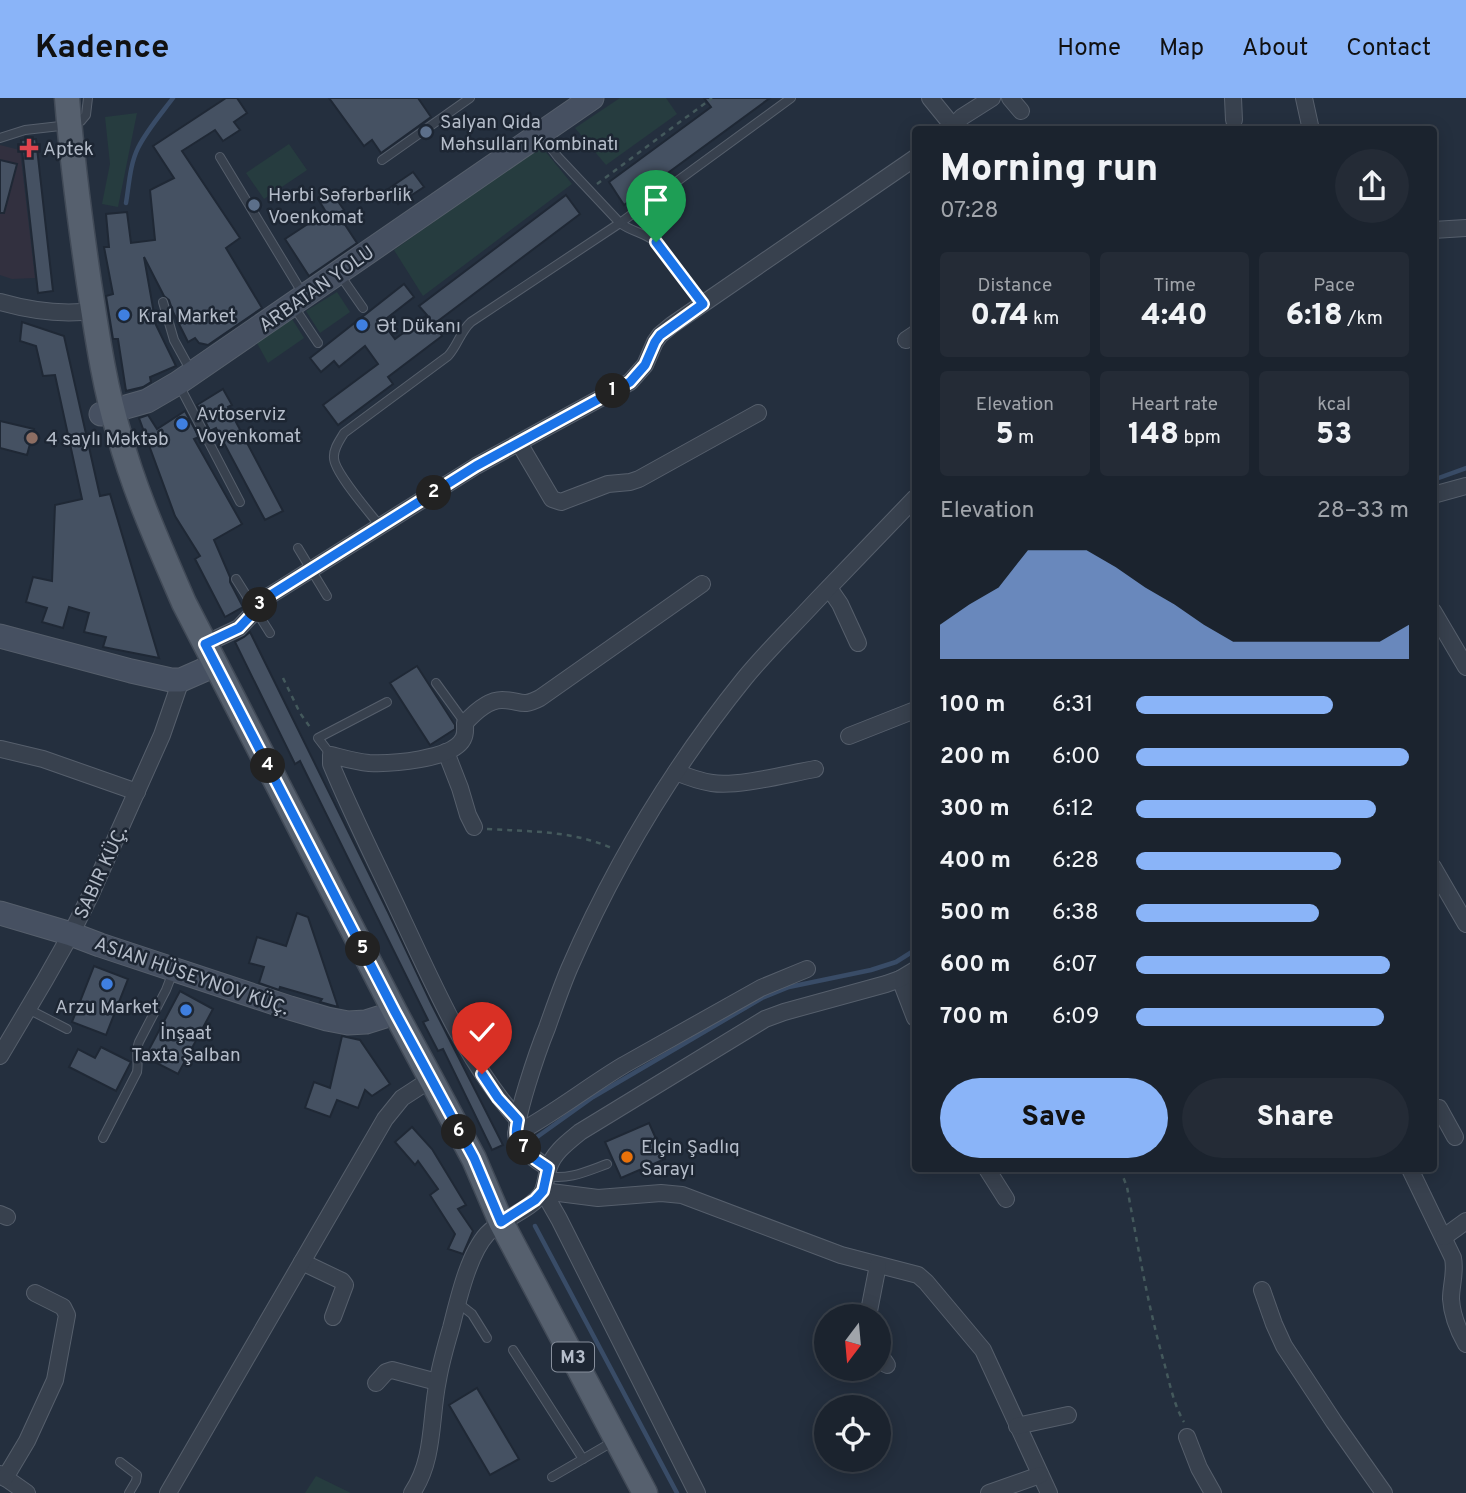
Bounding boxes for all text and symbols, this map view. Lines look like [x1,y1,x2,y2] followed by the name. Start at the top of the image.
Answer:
[35,28,169,70] text: Kadence
[1057,34,1121,64] text: Home
[1159,34,1204,64] text: Map
[1242,34,1308,64] text: About
[1346,34,1431,64] text: Contact
[440,111,618,157] place label: Salyan Qida Məhsulları Kombinatı
[418,124,434,140] marker: Salyan Qida Məhsulları Kombinatı
[43,138,94,162] place label: Aptek
[21,140,37,156] marker: Aptek
[940,146,1158,195] text: Morning run
[1335,149,1409,223] button: share
[626,170,686,242] pin
[637,181,675,219] icon: arrive
[268,184,412,230] place label: Hərbi Səfərbərlik Voenkomat
[246,197,262,213] marker: Hərbi Səfərbərlik Voenkomat
[940,197,998,226] text: 07:28
[255,241,380,338] street label: ARBATAN YOLU
[978,274,1052,298] text: Distance
[1153,274,1196,298] text: Time
[1313,274,1355,298] text: Pace
[970,298,1029,335] text: 0.74
[1141,298,1208,335] text: 4:40
[1286,298,1343,335] text: 6:18
[138,305,236,329] place label: Kral Market
[116,307,132,323] marker: Kral Market
[1029,307,1059,331] text: km
[1343,307,1383,331] text: /km
[376,315,461,339] place label: Ət Dükanı
[354,317,370,333] marker: Ət Dükanı
[596,374,630,408] pin: 1
[609,378,616,402] text: 1
[976,393,1054,417] text: Elevation
[1131,393,1218,417] text: Heart rate
[1317,393,1351,417] text: kcal
[196,403,301,449] place label: Avtoserviz Voyenkomat
[174,416,190,432] marker: Avtoserviz Voyenkomat
[995,417,1014,454] text: 5
[1128,417,1179,454] text: 148
[1316,417,1352,454] text: 53
[1014,426,1034,450] text: m
[1179,426,1221,450] text: bpm
[46,428,169,452] place label: 4 saylı Məktəb
[24,430,40,446] marker: 4 saylı Məktəb
[416,476,452,510] pin: 2
[428,480,439,504] text: 2
[940,497,1035,526] text: Elevation
[1317,497,1409,526] text: 28–33 m
[243,588,278,622] pin: 3
[254,592,265,616] text: 3
[940,691,1005,720] text: 100 m
[1052,691,1093,720] text: 6:31
[940,743,1010,772] text: 200 m
[1052,743,1100,772] text: 6:00
[250,748,286,784] pin: 4
[261,753,274,777] text: 4
[940,795,1010,824] text: 300 m
[1052,795,1094,824] text: 6:12
[69,822,134,923] street label: SABIR KÜÇ.
[940,847,1011,876] text: 400 m
[1052,847,1099,876] text: 6:28
[940,899,1010,928] text: 500 m
[1052,899,1099,928] text: 6:38
[91,931,292,1021] street label: ASIAN HÜSEYNOV KÜÇ.
[346,932,380,966] pin: 5
[357,936,368,960] text: 5
[940,951,1010,980] text: 600 m
[1052,951,1097,980] text: 6:07
[99,976,115,992] marker: Arzu Market
[55,996,159,1020] place label: Arzu Market
[178,1002,194,1018] marker: İnşaat Taxta Şalban
[452,1002,512,1074] pin
[940,1003,1009,1032] text: 700 m
[1052,1003,1099,1032] text: 6:09
[463,1013,501,1051] icon: check
[131,1021,241,1068] place label: İnşaat Taxta Şalban
[940,1078,1168,1158] button: Save
[1182,1078,1409,1158] button: Share
[442,1114,476,1150] pin: 6
[453,1119,464,1143] text: 6
[506,1130,542,1166] pin: 7
[518,1135,529,1159] text: 7
[641,1136,740,1182] place label: Elçin Şadlıq Sarayı
[619,1149,635,1165] marker: Elçin Şadlıq Sarayı
[814,1304,891,1381] north arrow
[814,1304,891,1472] map controls
[552,1342,594,1372] road number: M3
[814,1395,891,1472] button: locate

